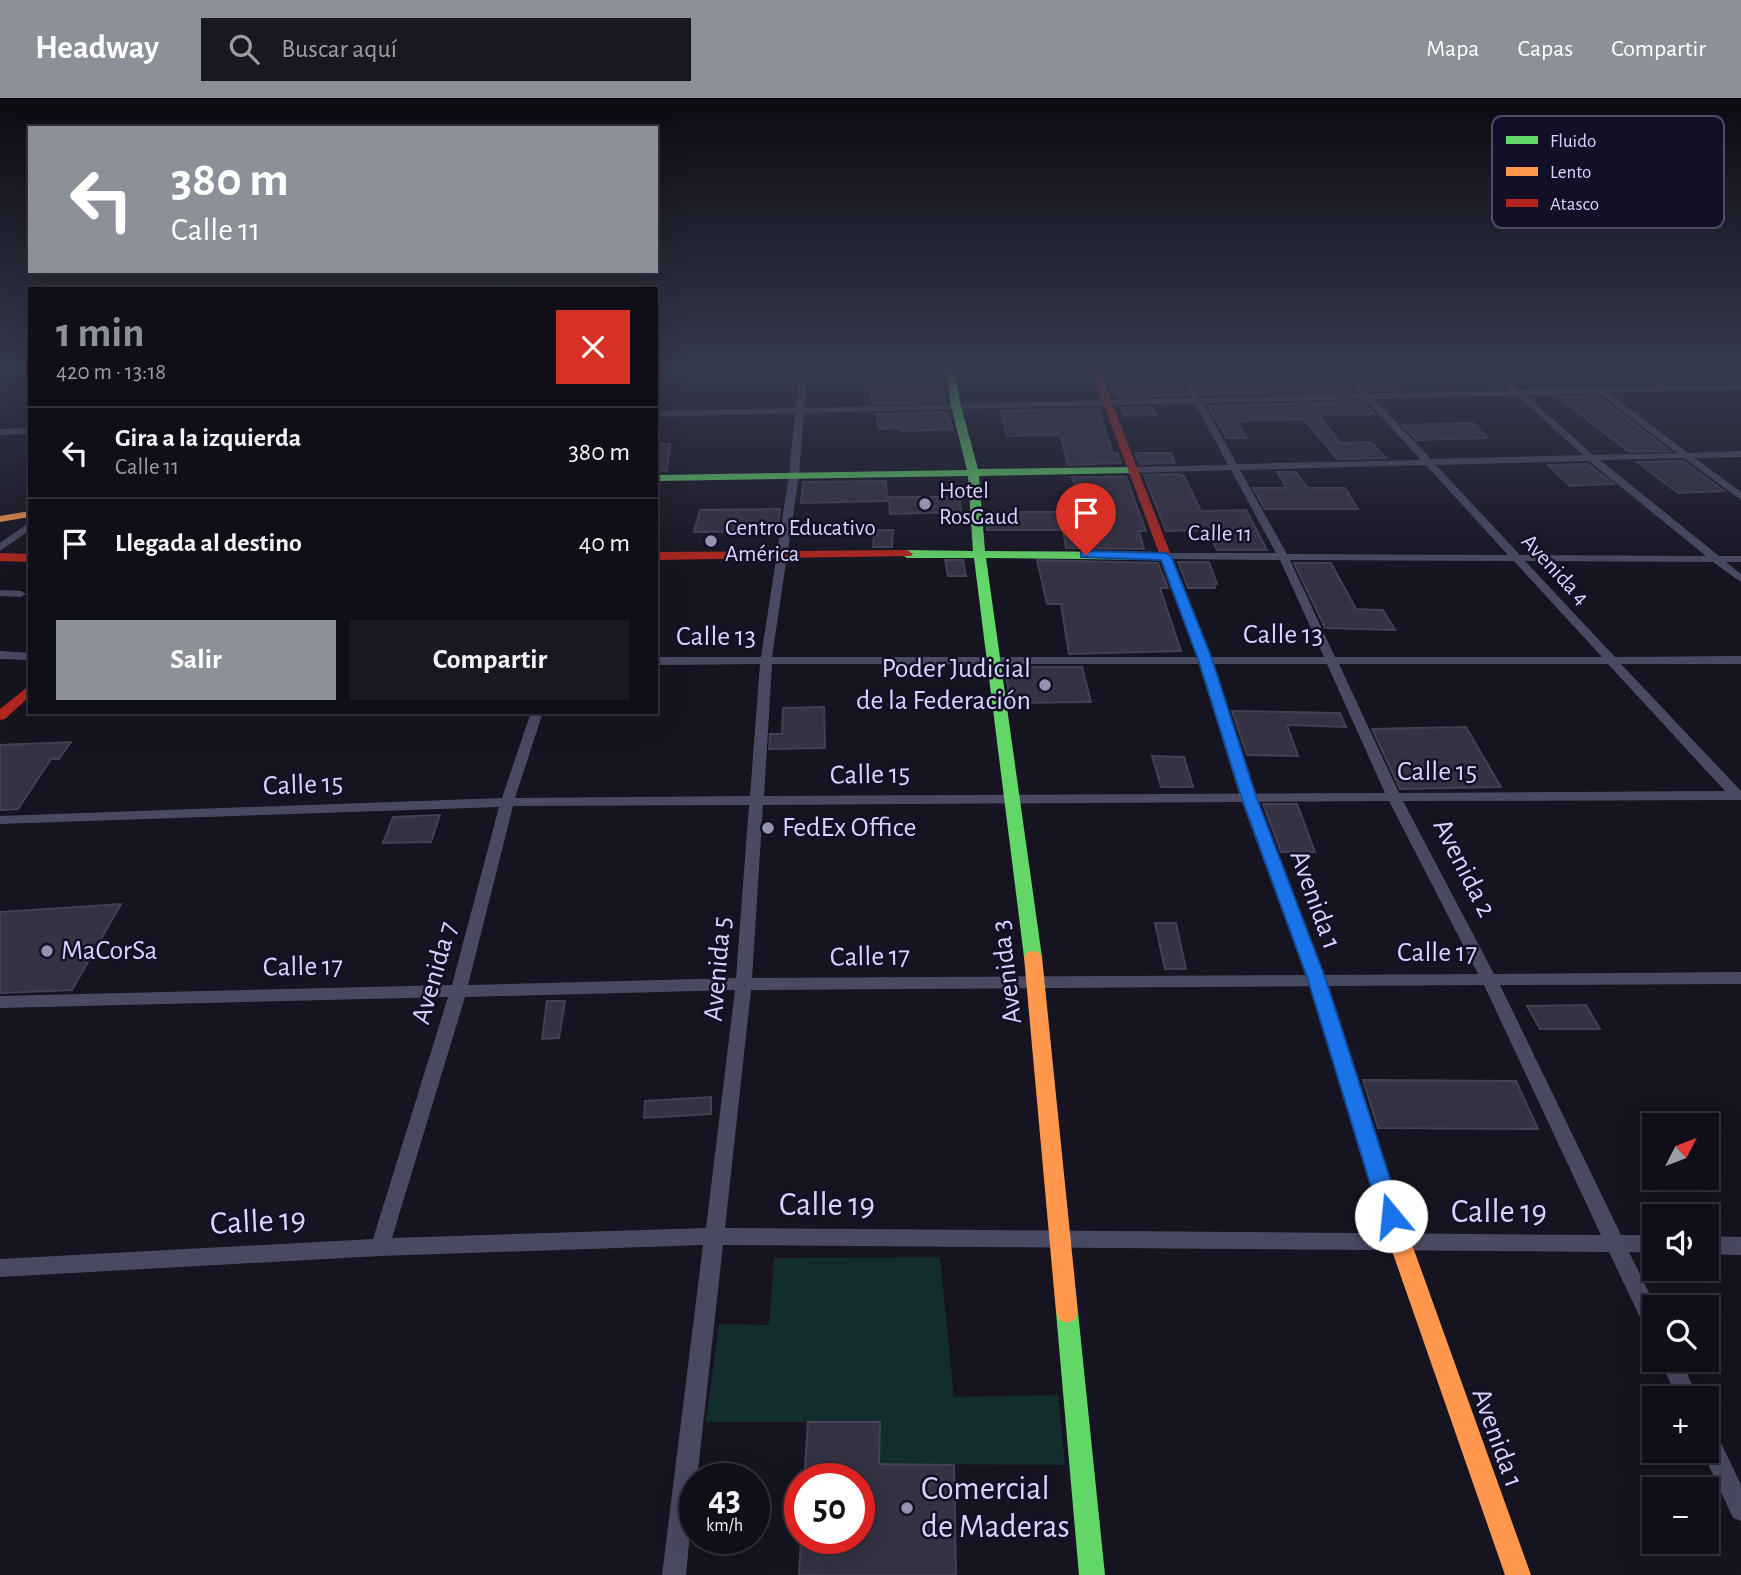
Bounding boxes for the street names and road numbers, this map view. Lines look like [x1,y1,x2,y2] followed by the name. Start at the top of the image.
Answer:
[1188,522,1252,546] street label: Calle 11
[1517,530,1593,610] street label: Avenida 4
[1243,621,1323,649] street label: Calle 13
[676,623,756,651] street label: Calle 13
[1397,758,1477,786] street label: Calle 15
[830,760,910,790] street label: Calle 15
[262,770,344,800] street label: Calle 15
[1427,814,1501,922] street label: Avenida 2
[1284,847,1346,953] street label: Avenida 1
[699,915,737,1023] street label: Avenida 5
[987,918,1027,1026] street label: Avenida 3
[407,919,463,1027] street label: Avenida 7
[1397,939,1477,967] street label: Calle 17
[830,942,910,972] street label: Calle 17
[263,952,343,982] street label: Calle 17
[779,1189,875,1222] street label: Calle 19
[1451,1196,1547,1229] street label: Calle 19
[209,1203,307,1241] street label: Calle 19
[1466,1385,1528,1491] street label: Avenida 1

